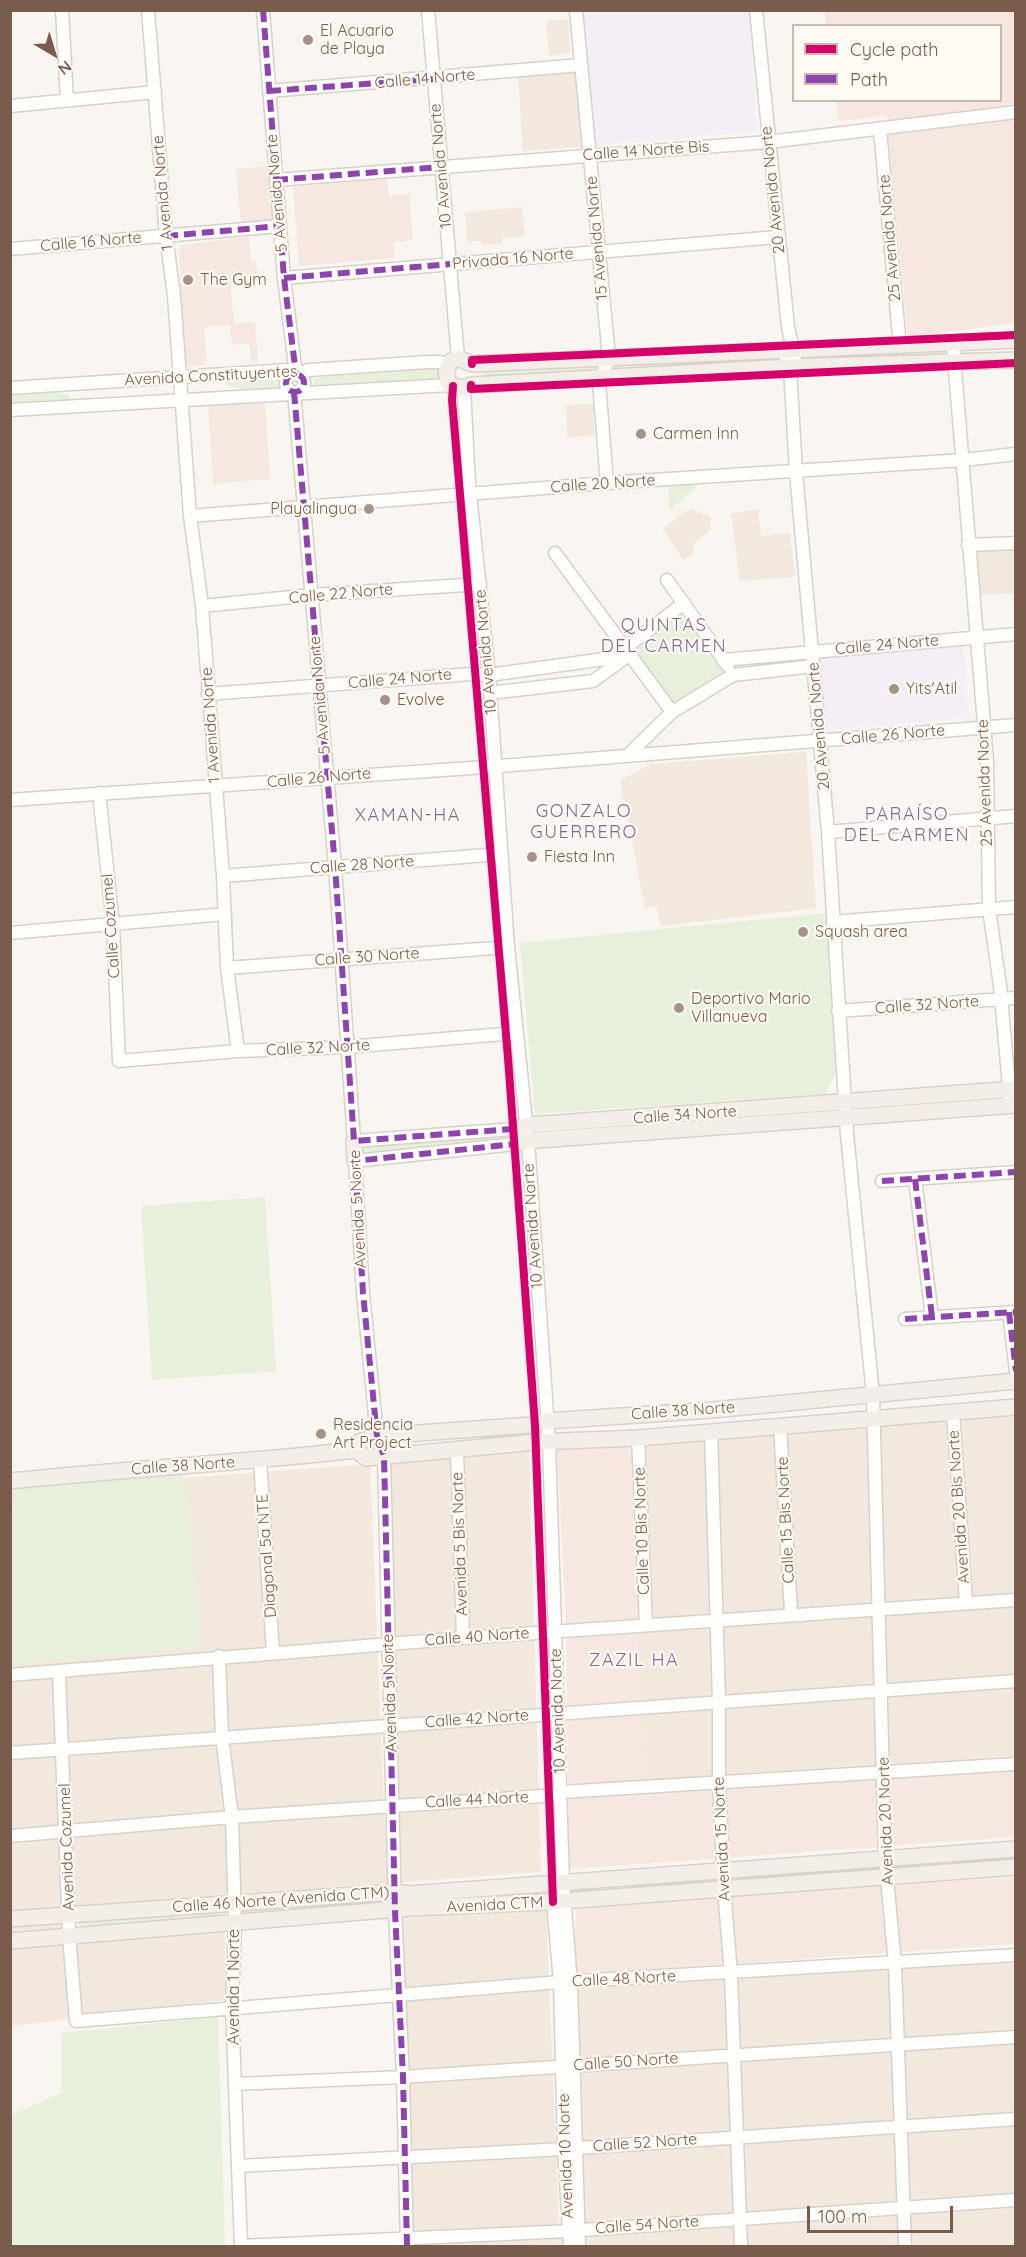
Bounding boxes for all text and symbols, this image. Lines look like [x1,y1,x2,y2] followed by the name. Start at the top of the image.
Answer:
[320,21,394,59] place label: El Acuario de Playa
[24,24,84,84] north arrow
[792,24,1002,102] legend
[301,33,315,47] marker: El Acuario de Playa
[850,38,938,61] text: Cycle path
[54,57,76,80] text: N
[374,65,476,93] street label: Calle 14 Norte
[850,68,888,91] text: Path
[426,103,456,229] street label: 10 Avenida Norte
[757,125,789,255] street label: 20 Avenida Norte
[262,133,292,253] street label: 5 Avenida Norte
[148,134,178,252] street label: 1 Avenida Norte
[582,137,710,165] street label: Calle 14 Norte Bis
[875,174,905,302] street label: 25 Avenida Norte
[582,175,612,301] street label: 15 Avenida Norte
[40,228,142,256] street label: Calle 16 Norte
[452,244,574,274] street label: Privada 16 Norte
[200,270,267,290] place label: The Gym
[181,273,195,287] marker: The Gym
[124,362,298,390] street label: Avenida Constituyentes
[653,424,739,444] place label: Carmen Inn
[634,427,648,441] marker: Carmen Inn
[550,471,656,497] street label: Calle 20 Norte
[270,499,357,519] place label: Playalingua
[362,502,376,516] marker: Playalingua
[288,580,394,608] street label: Calle 22 Norte
[471,589,501,715] street label: 10 Avenida Norte
[601,615,727,658] district label: QUINTAS DEL CARMEN
[834,631,940,659] street label: Calle 24 Norte
[305,635,335,755] street label: 5 Avenida Norte
[804,661,834,791] street label: 20 Avenida Norte
[347,665,453,693] street label: Calle 24 Norte
[197,667,225,783] street label: 1 Avenida Norte
[906,679,958,699] place label: Yits'Atil
[887,682,901,696] marker: Yits'Atil
[397,690,445,710] place label: Evolve
[378,693,392,707] marker: Evolve
[973,719,997,847] street label: 25 Avenida Norte
[840,721,946,749] street label: Calle 26 Norte
[266,764,372,792] street label: Calle 26 Norte
[530,801,638,844] district label: GONZALO GUERRERO
[844,804,970,846] district label: PARAÍSO DEL CARMEN
[355,805,461,827] district label: XAMAN-HA
[544,847,615,867] place label: Fiesta Inn
[525,850,539,864] marker: Fiesta Inn
[309,852,415,878] street label: Calle 28 Norte
[98,873,124,979] street label: Calle Cozumel
[815,922,908,942] place label: Squash area
[796,925,810,939] marker: Squash area
[314,944,420,970] street label: Calle 30 Norte
[691,989,811,1027] place label: Deportivo Mario Villanueva
[874,992,980,1018] street label: Calle 32 Norte
[672,1001,686,1015] marker: Deportivo Mario Villanueva
[265,1036,371,1060] street label: Calle 32 Norte
[633,1102,737,1128] street label: Calle 34 Norte
[345,1149,371,1269] street label: Avenida 5 Norte
[519,1163,547,1289] street label: 10 Avenida Norte
[630,1398,736,1424] street label: Calle 38 Norte
[333,1415,413,1453] place label: Residencia Art Project
[314,1427,328,1441] marker: Residencia Art Project
[944,1429,974,1585] street label: Avenida 20 Bis Norte
[130,1453,236,1479] street label: Calle 38 Norte
[773,1456,799,1584] street label: Calle 15 Bis Norte
[630,1467,654,1595] street label: Calle 10 Bis Norte
[448,1472,472,1616] street label: Avenida 5 Bis Norte
[253,1493,281,1619] street label: Diagonal 5a NTE
[424,1624,530,1650] street label: Calle 40 Norte
[378,1633,402,1753] street label: Avenida 5 Norte
[546,1648,570,1774] street label: 10 Avenida Norte
[589,1650,679,1672] district label: ZAZIL HA
[424,1706,530,1732] street label: Calle 42 Norte
[874,1757,898,1885] street label: Avenida 20 Norte
[709,1776,735,1902] street label: Avenida 15 Norte
[55,1783,79,1911] street label: Avenida Cozumel
[425,1788,529,1812] street label: Calle 44 Norte
[172,1883,390,1917] street label: Calle 46 Norte (Avenida CTM)
[446,1893,544,1917] street label: Avenida CTM
[224,1929,244,2045] street label: Avenida 1 Norte
[572,1967,676,1991] street label: Calle 48 Norte
[573,2049,679,2075] street label: Calle 50 Norte
[554,2093,578,2219] street label: Avenida 10 Norte
[592,2130,698,2156] street label: Calle 52 Norte
[810,2194,956,2232] scale bar
[818,2205,867,2228] text: 100 m
[594,2212,700,2238] street label: Calle 54 Norte

